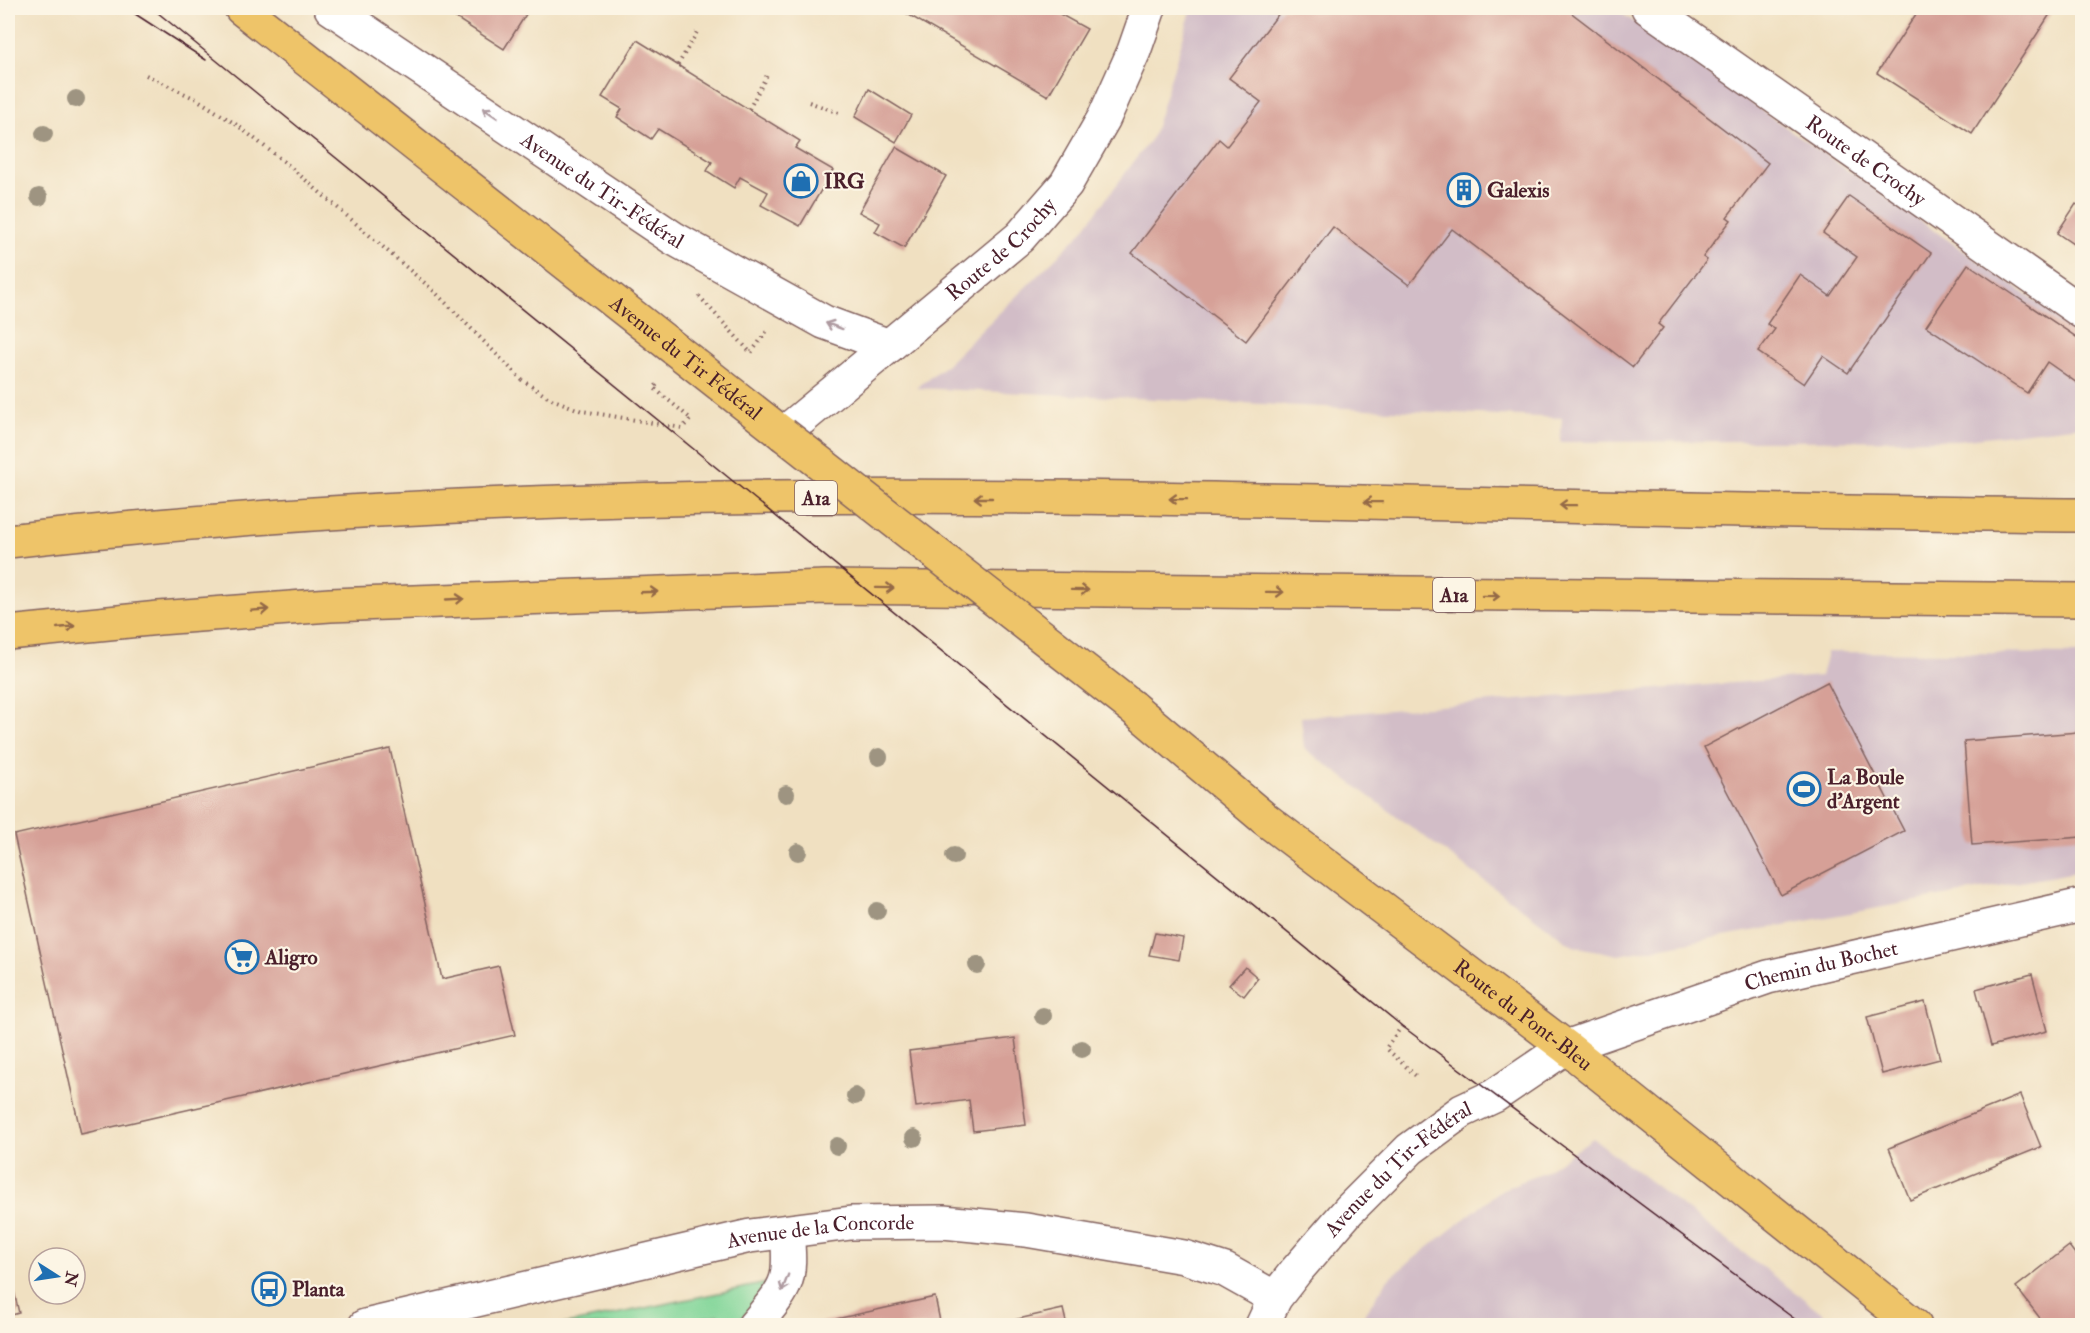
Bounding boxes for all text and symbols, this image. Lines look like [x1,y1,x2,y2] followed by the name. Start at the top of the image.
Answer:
[482,107,499,120] one-way arrow
[1800,110,1932,213] street label: Route de Crochy
[514,126,689,256] street label: Avenue du Tir-Fédéral
[783,163,819,199] shop icon: IRG
[824,168,865,195] place label: IRG
[1446,172,1482,208] building icon: Galexis
[1487,177,1549,204] place label: Galexis
[940,191,1063,307] street label: Route de Crochy
[603,289,768,427] street label: Avenue du Tir Fédéral
[826,320,844,331] one-way arrow
[795,481,837,515] road number: A1a
[974,492,994,504] one-way arrow
[1169,493,1189,505] one-way arrow
[1364,496,1384,508] one-way arrow
[1559,499,1579,511] one-way arrow
[1433,578,1475,612] road number: A1a
[874,582,894,593] one-way arrow
[1069,584,1089,595] one-way arrow
[1264,586,1284,597] one-way arrow
[639,587,659,598] one-way arrow
[1480,590,1500,601] one-way arrow
[444,594,464,605] one-way arrow
[249,604,269,615] one-way arrow
[55,621,75,632] one-way arrow
[1827,764,1904,815] place label: La Boule d'Argent
[1786,771,1822,807] sports icon: La Boule d'Argent
[1741,935,1901,998] street label: Chemin du Bochet
[224,939,260,975] supermarket icon: Aligro
[264,944,318,971] place label: Aligro
[1448,954,1598,1077] street label: Route du Pont-Bleu
[1318,1095,1477,1244] street label: Avenue du Tir-Fédéral
[723,1209,915,1255] street label: Avenue de la Concorde
[27,1246,87,1306] north arrow
[59,1269,82,1289] text: N
[251,1271,287,1307] bus stop icon: Planta
[778,1273,789,1292] one-way arrow
[292,1276,346,1303] place label: Planta

